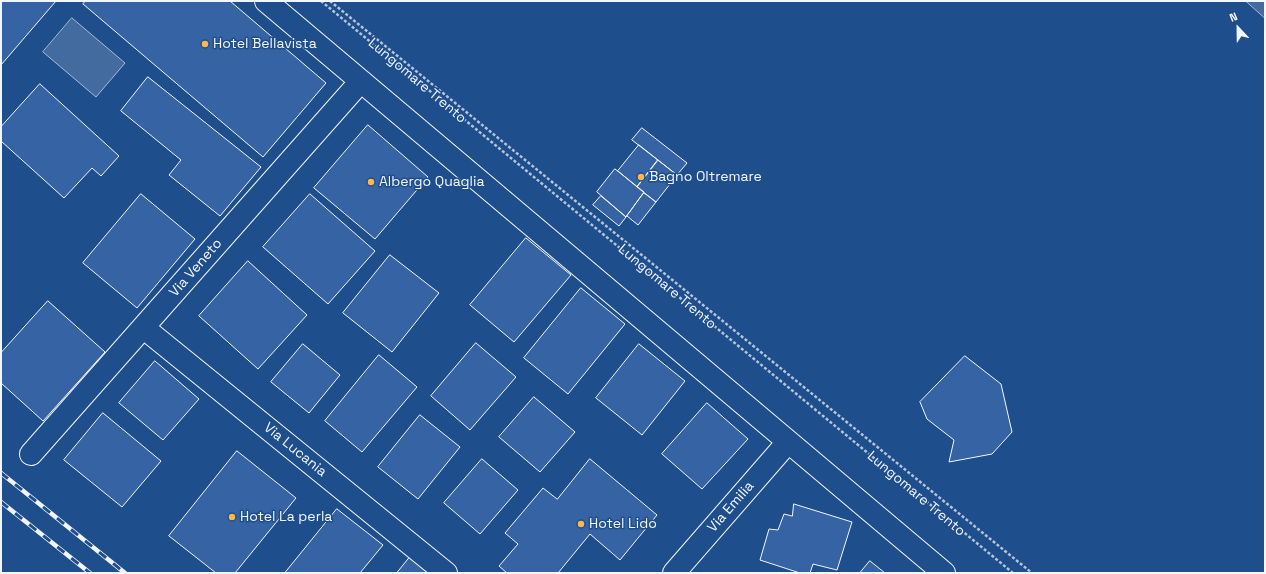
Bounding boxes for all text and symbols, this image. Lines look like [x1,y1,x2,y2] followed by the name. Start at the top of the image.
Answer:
[1218,8,1258,48] north arrow
[1227,9,1240,25] text: N
[364,35,470,127] street label: Lungomare Trento
[213,36,317,52] place label: Hotel Bellavista
[200,39,210,49] marker: Hotel Bellavista
[649,169,762,185] place label: Bagno Oltremare
[636,172,646,182] marker: Bagno Oltremare
[379,174,485,190] place label: Albergo Quaglia
[366,177,376,187] marker: Albergo Quaglia
[166,235,226,301] street label: Via Veneto
[614,241,720,333] street label: Lungomare Trento
[260,419,330,481] street label: Via Lucania
[863,448,969,540] street label: Lungomare Trento
[704,478,758,536] street label: Via Emilia
[240,509,332,525] place label: Hotel La perla
[227,512,237,522] marker: Hotel La perla
[589,516,657,532] place label: Hotel Lido
[576,519,586,529] marker: Hotel Lido

